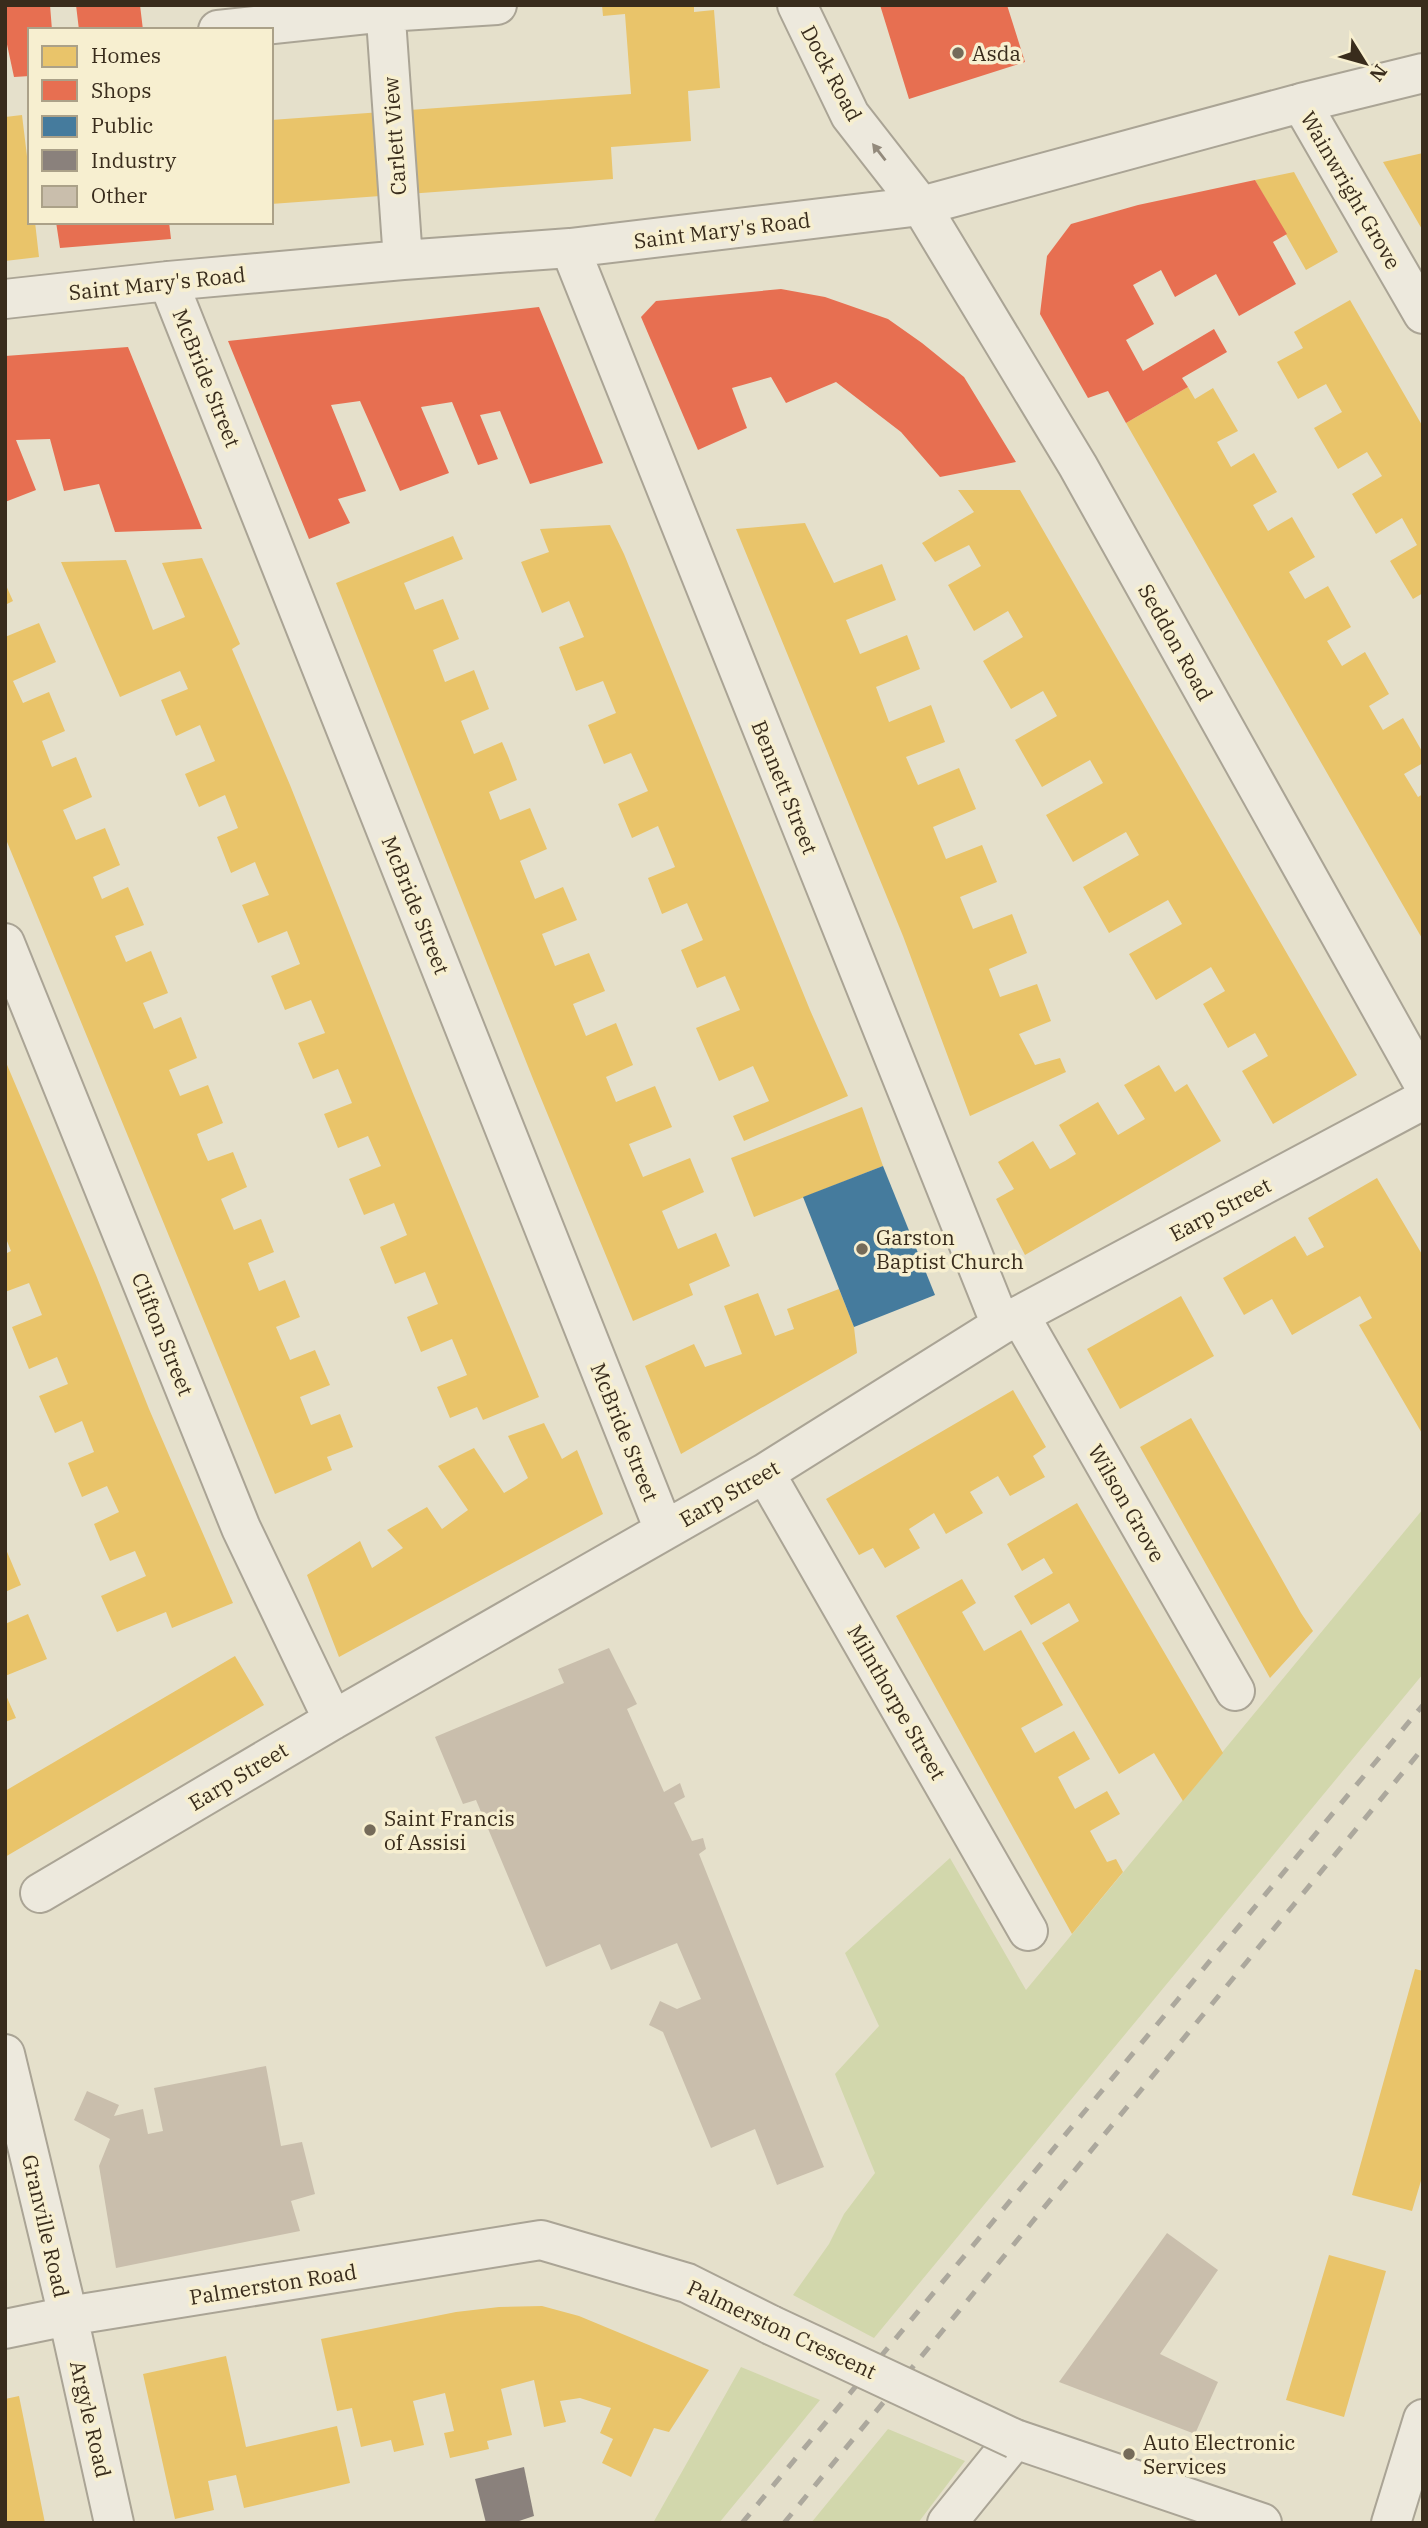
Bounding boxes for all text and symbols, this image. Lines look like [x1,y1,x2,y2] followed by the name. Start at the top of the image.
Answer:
[795,20,869,126] street label: Dock Road
[28,28,273,224] legend
[1330,28,1400,98] north arrow
[972,39,1021,67] place label: Asda
[91,41,161,69] text: Homes
[950,45,966,61] marker: Asda
[1364,60,1393,86] text: N
[376,75,412,196] street label: Carlett View
[91,76,151,104] text: Shops
[1294,106,1408,274] street label: Wainwright Grove
[91,111,153,139] text: Public
[873,143,887,161] one-way arrow
[91,146,177,174] text: Industry
[91,181,148,209] text: Other
[632,205,812,255] street label: Saint Mary's Road
[67,260,247,306] street label: Saint Mary's Road
[166,305,248,451] street label: McBride Street
[1132,579,1220,706] street label: Seddon Road
[745,716,825,858] street label: Bennett Street
[375,832,457,978] street label: McBride Street
[1164,1171,1276,1247] street label: Earp Street
[876,1223,1024,1275] place label: Garston Baptist Church
[854,1241,870,1257] marker: Garston Baptist Church
[126,1268,200,1400] street label: Clifton Street
[584,1359,666,1505] street label: McBride Street
[1082,1439,1172,1567] street label: Wilson Grove
[674,1453,784,1533] street label: Earp Street
[841,1619,953,1785] street label: Milnthorpe Street
[183,1735,293,1817] street label: Earp Street
[384,1804,515,1856] place label: Saint Francis of Assisi
[362,1822,378,1838] marker: Saint Francis of Assisi
[16,2152,76,2300] street label: Granville Road
[187,2257,359,2311] street label: Palmerston Road
[683,2273,881,2385] street label: Palmerston Crescent
[64,2358,118,2480] street label: Argyle Road
[1143,2428,1295,2480] place label: Auto Electronic Services
[1121,2446,1137,2462] marker: Auto Electronic Services

